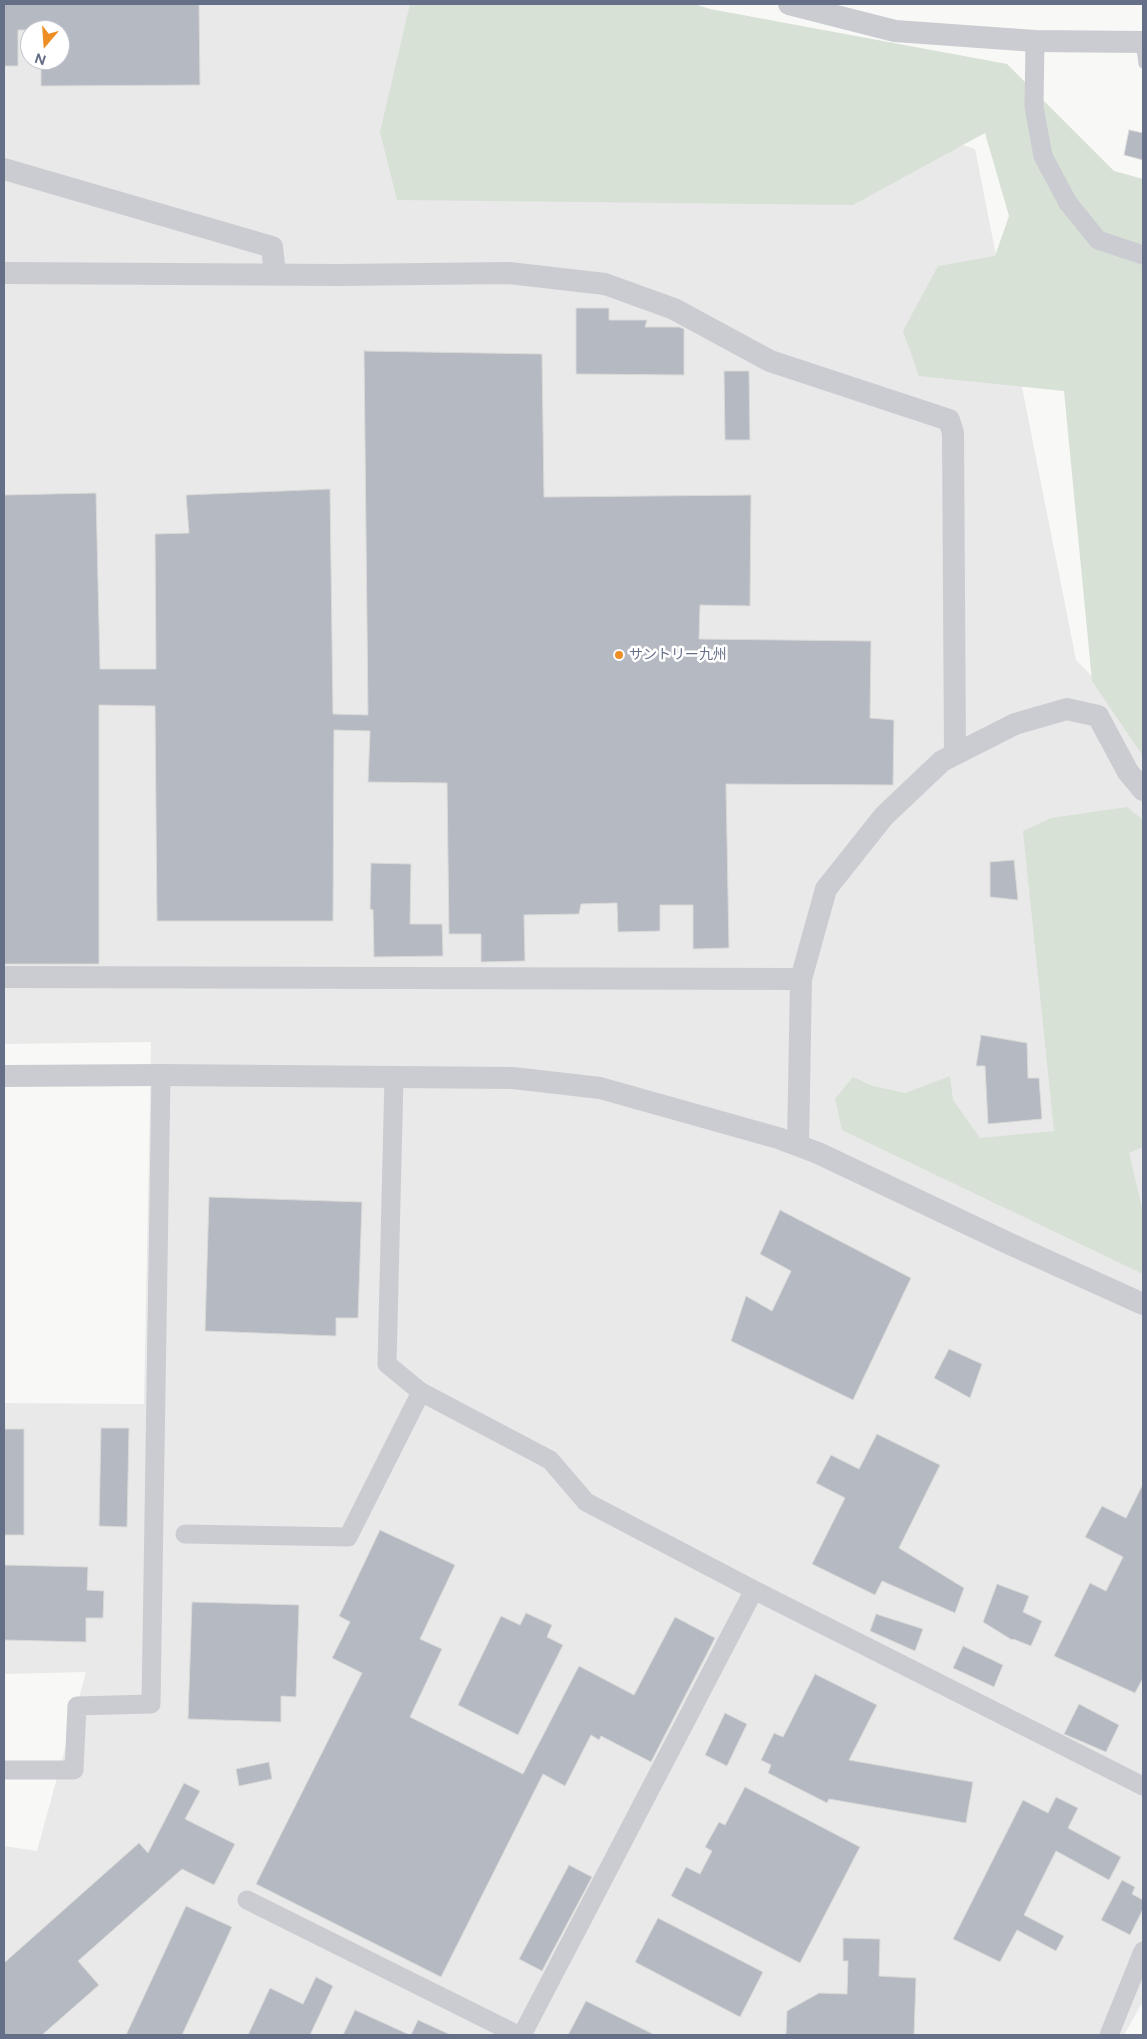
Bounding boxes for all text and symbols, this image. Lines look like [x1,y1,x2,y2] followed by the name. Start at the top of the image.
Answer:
[20,20,70,70] north arrow
[33,49,48,69] text: N
[629,647,727,663] place label: サントリー九州
[613,649,625,661] marker: サントリー九州

